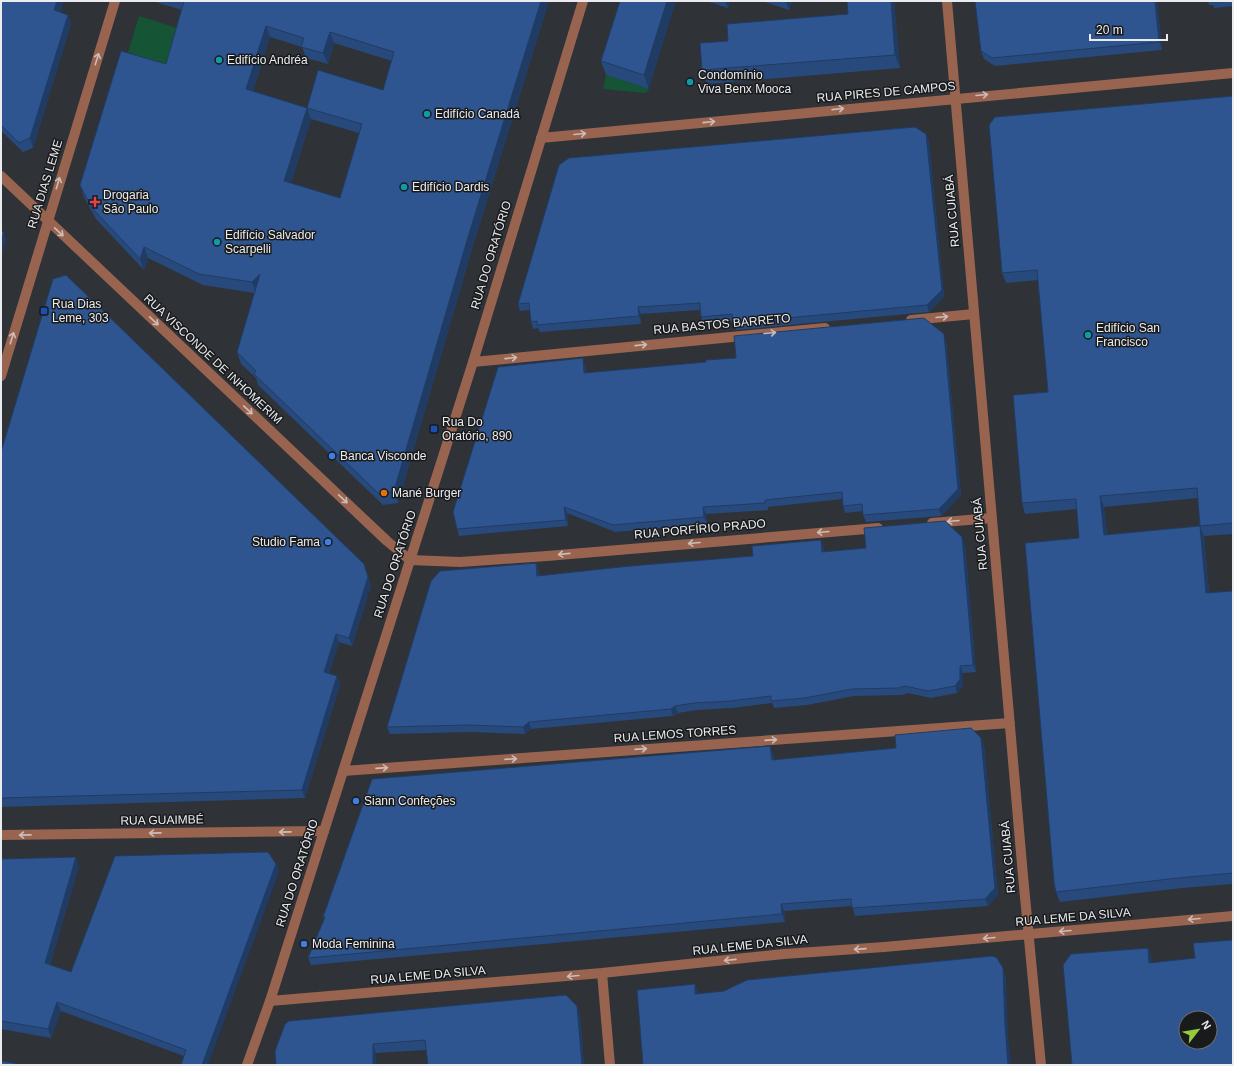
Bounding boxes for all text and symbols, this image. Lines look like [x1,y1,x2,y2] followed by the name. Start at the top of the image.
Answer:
[1090,16,1167,42] scale bar
[1096,23,1123,37] text: 20 m
[94,53,101,66] one-way arrow
[227,53,308,67] place label: Edifício Andréa
[214,55,224,65] marker: Edifício Andréa
[698,68,791,96] place label: Condomínio Viva Benx Mooca
[685,77,695,87] marker: Condomínio Viva Benx Mooca
[816,79,956,105] street label: RUA PIRES DE CAMPOS
[975,92,988,99] one-way arrow
[831,105,844,113] one-way arrow
[435,107,520,121] place label: Edifício Canadá
[422,109,432,119] marker: Edifício Canadá
[702,118,715,125] one-way arrow
[573,130,586,138] one-way arrow
[25,138,65,230] street label: RUA DIAS LEME
[941,174,962,248] street label: RUA CUIABÁ
[55,177,62,190] one-way arrow
[412,180,489,194] place label: Edifício Dardis
[399,182,409,192] marker: Edifício Dardis
[103,188,159,216] place label: Drogaria São Paulo
[90,197,100,207] marker: Drogaria São Paulo
[467,199,514,311] street label: RUA DO ORATÓRIO
[54,227,64,237] one-way arrow
[225,228,315,256] place label: Edifício Salvador Scarpelli
[212,237,222,247] marker: Edifício Salvador Scarpelli
[141,291,285,427] street label: RUA VISCONDE DE INHOMERIM
[52,297,109,325] place label: Rua Dias Leme, 303
[39,306,49,316] marker: Rua Dias Leme, 303
[653,311,791,337] street label: RUA BASTOS BARRETO
[935,313,948,321] one-way arrow
[149,316,159,326] one-way arrow
[1096,321,1160,349] place label: Edifício San Francisco
[763,329,776,337] one-way arrow
[1083,330,1093,340] marker: Edifício San Francisco
[9,332,16,345] one-way arrow
[634,342,647,349] one-way arrow
[505,354,518,362] one-way arrow
[243,405,253,414] one-way arrow
[442,415,512,443] place label: Rua Do Oratório, 890
[429,424,439,434] marker: Rua Do Oratório, 890
[340,449,427,463] place label: Banca Visconde
[327,451,337,461] marker: Banca Visconde
[392,486,461,500] place label: Mané Burger
[379,488,389,498] marker: Mané Burger
[338,495,348,504] one-way arrow
[969,497,990,571] street label: RUA CUIABÁ
[370,508,419,620] street label: RUA DO ORATÓRIO
[634,515,766,542] street label: RUA PORFÍRIO PRADO
[947,518,960,525] one-way arrow
[817,529,830,536] one-way arrow
[252,535,320,549] place label: Studio Fama
[323,537,333,547] marker: Studio Fama
[688,539,701,546] one-way arrow
[558,551,571,558] one-way arrow
[613,723,737,745] street label: RUA LEMOS TORRES
[764,736,777,743] one-way arrow
[634,746,647,753] one-way arrow
[504,755,517,762] one-way arrow
[375,765,388,772] one-way arrow
[364,794,455,808] place label: Siann Confeções
[351,796,361,806] marker: Siann Confeções
[120,811,204,828] street label: RUA GUAIMBÉ
[272,817,321,929] street label: RUA DO ORATÓRIO
[997,820,1018,894] street label: RUA CUIABÁ
[279,828,292,836] one-way arrow
[149,829,162,837] one-way arrow
[19,831,32,839] one-way arrow
[1015,905,1131,929] street label: RUA LEME DA SILVA
[1188,916,1201,923] one-way arrow
[1059,927,1072,935] one-way arrow
[692,932,808,958] street label: RUA LEME DA SILVA
[983,934,996,941] one-way arrow
[312,937,395,951] place label: Moda Feminina
[299,939,309,949] marker: Moda Feminina
[854,945,867,952] one-way arrow
[724,956,737,963] one-way arrow
[370,963,486,987] street label: RUA LEME DA SILVA
[567,972,580,979] one-way arrow
[1178,1010,1218,1050] north arrow
[1199,1018,1214,1031] text: N

